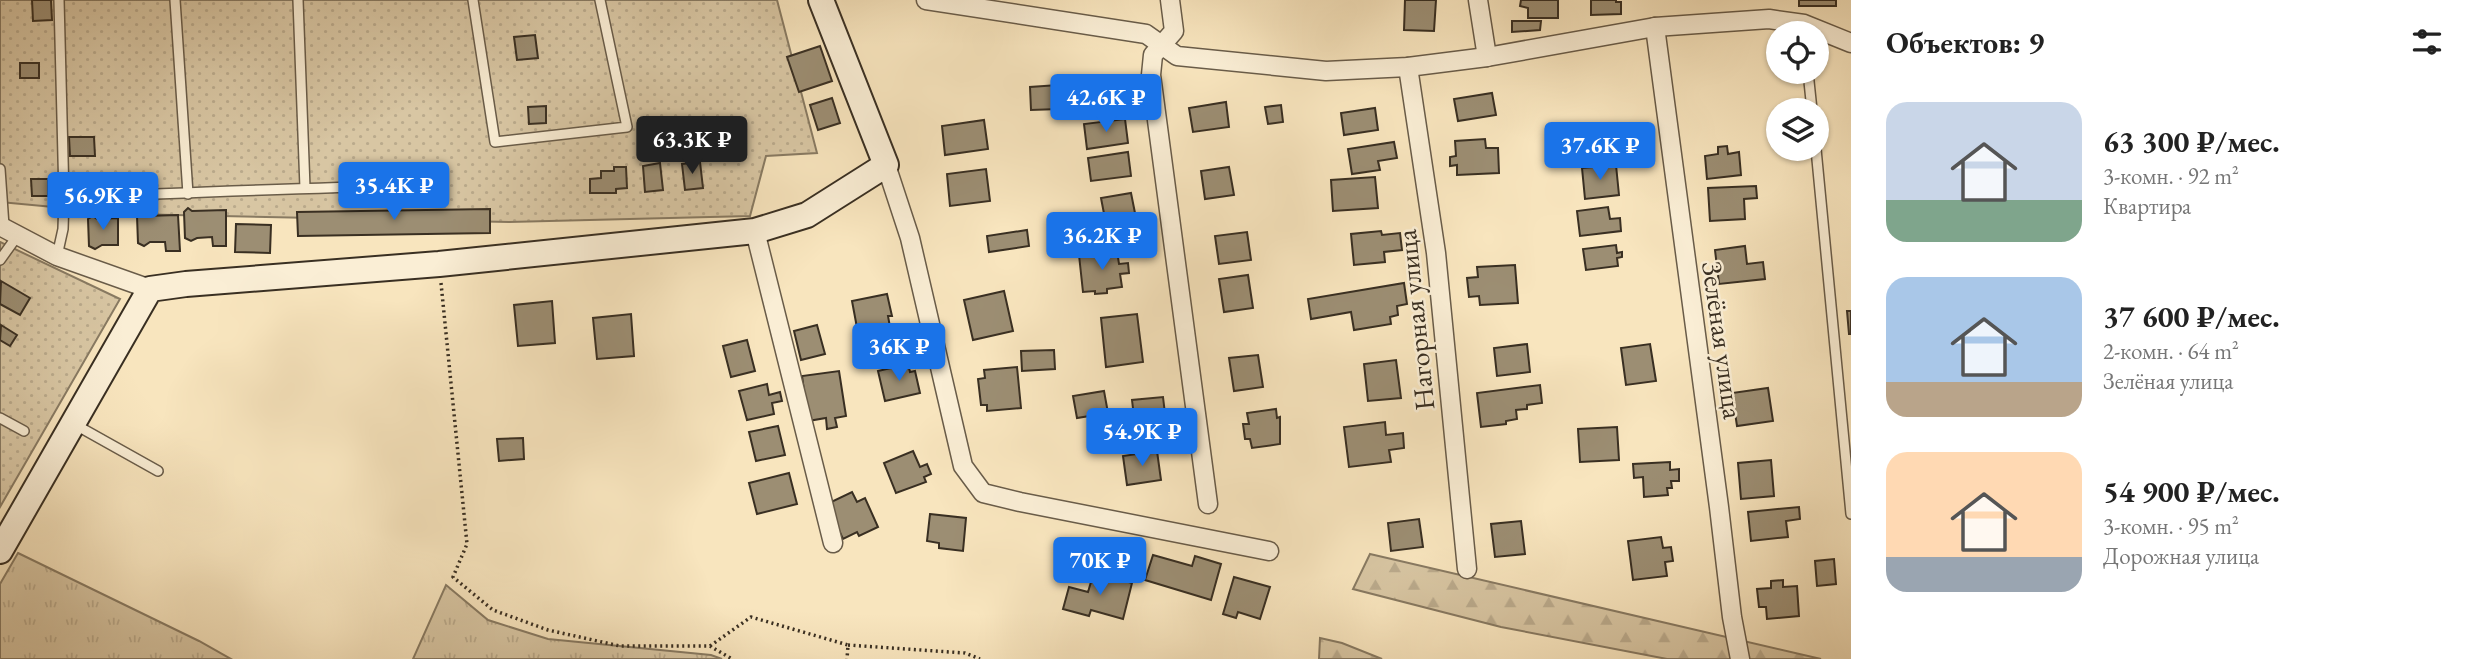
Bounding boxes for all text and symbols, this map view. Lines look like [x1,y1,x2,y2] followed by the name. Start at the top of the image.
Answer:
[1766,21,1829,161] map controls
[1766,21,1829,84] button: locate
[1886,23,2044,62] text: Объектов: 9
[2408,23,2446,61] icon: filters
[1041,74,1171,134] pin: 42.6K ₽
[1066,82,1146,112] text: 42.6K ₽
[1766,98,1829,161] button: layers
[627,116,757,176] pin: 63.3K ₽
[1535,122,1665,182] pin: 37.6K ₽
[2103,122,2280,161] text: 63 300 ₽/мес.
[652,124,732,154] text: 63.3K ₽
[1560,130,1640,160] text: 37.6K ₽
[1942,130,2026,214] icon: home
[2103,161,2239,191] text: 3-комн. · 92 m²
[329,162,459,222] pin: 35.4K ₽
[354,170,434,200] text: 35.4K ₽
[38,173,168,232] pin: 56.9K ₽
[63,180,143,210] text: 56.9K ₽
[2103,191,2191,221] text: Квартира
[1037,212,1167,272] pin: 36.2K ₽
[1062,220,1142,250] text: 36.2K ₽
[1388,227,1442,412] street label: Нагорная улица
[1694,259,1752,422] street label: Зелёная улица
[2103,297,2280,336] text: 37 600 ₽/мес.
[1942,305,2026,389] icon: home
[850,324,948,383] pin: 36K ₽
[868,331,930,361] text: 36K ₽
[2103,336,2239,366] text: 2-комн. · 64 m²
[2103,366,2233,396] text: Зелёная улица
[1077,408,1207,468] pin: 54.9K ₽
[1102,416,1182,446] text: 54.9K ₽
[2103,472,2280,511] text: 54 900 ₽/мес.
[1942,480,2026,564] icon: home
[2103,511,2239,541] text: 3-комн. · 95 m²
[1051,538,1149,597] pin: 70K ₽
[2103,541,2259,571] text: Дорожная улица
[1069,545,1131,575] text: 70K ₽

